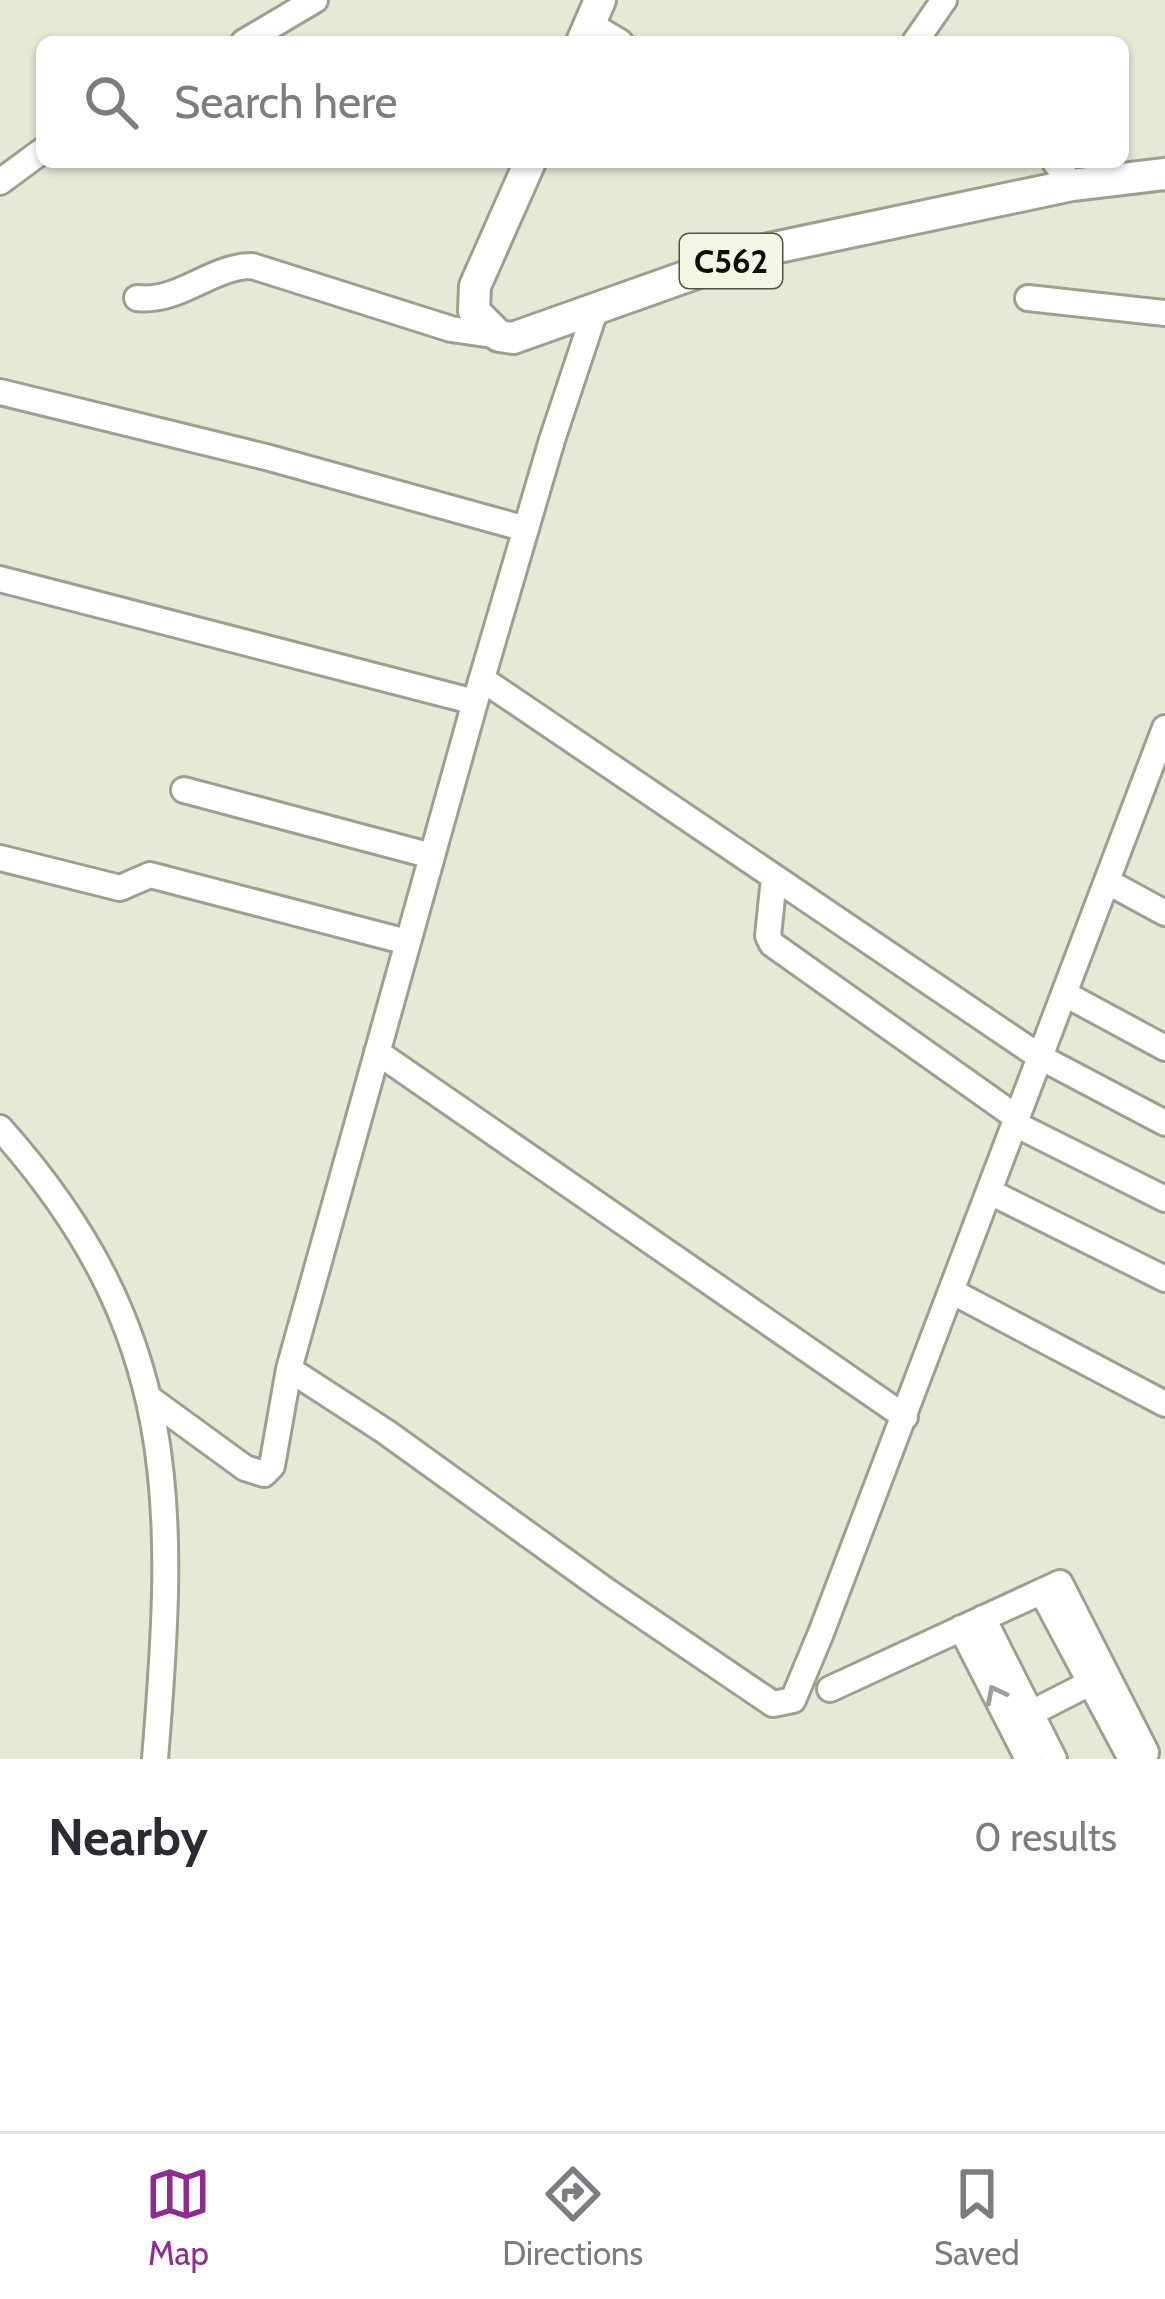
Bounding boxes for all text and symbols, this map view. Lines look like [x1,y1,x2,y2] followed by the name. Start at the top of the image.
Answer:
[36,36,1129,168] search box
[78,69,144,135] icon: search
[174,75,398,129] text: Search here
[680,234,782,288] road number: C562
[986,1684,1009,1706] one-way arrow
[48,1806,208,1868] text: Nearby
[974,1813,1117,1861] text: 0 results
[145,2161,211,2273] tab: Map
[502,2161,643,2273] tab: Directions
[934,2161,1020,2273] tab: Saved

